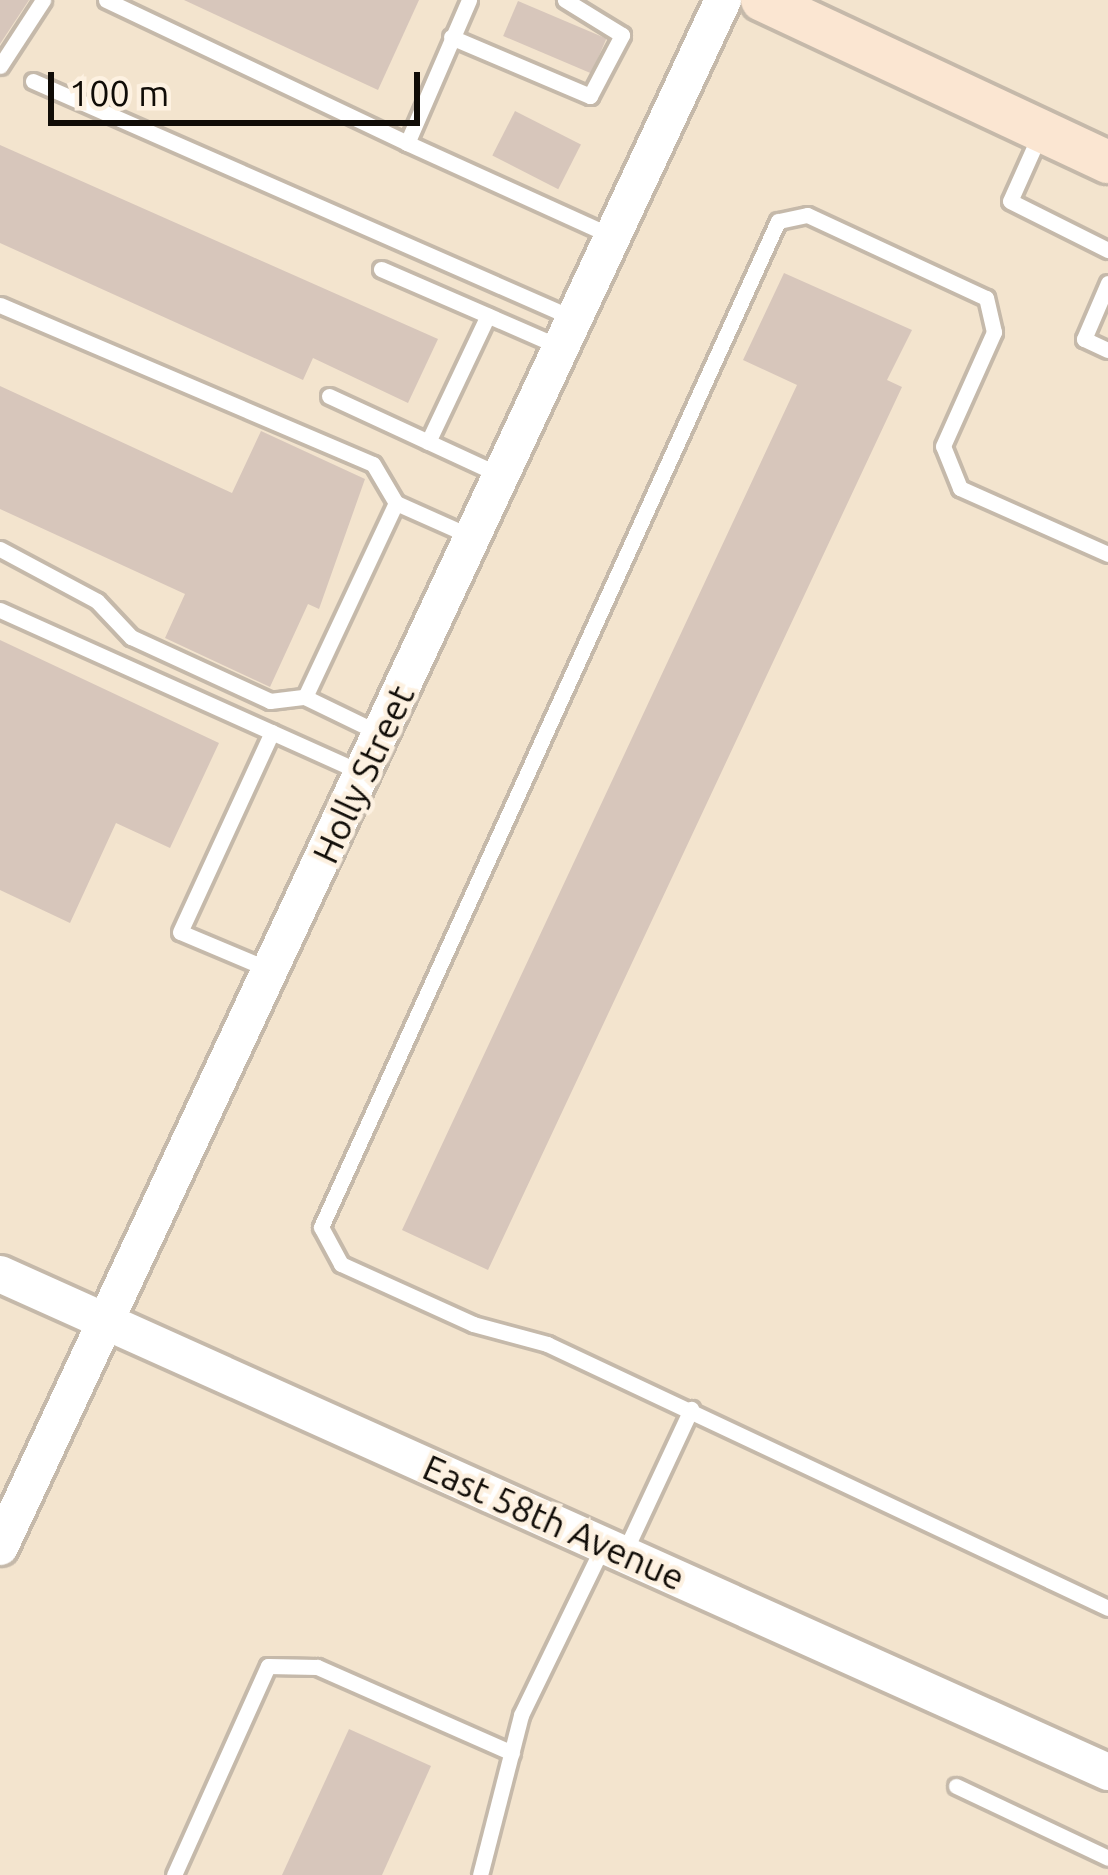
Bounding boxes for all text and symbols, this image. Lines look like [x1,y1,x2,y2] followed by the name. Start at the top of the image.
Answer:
[54,48,426,122] scale bar
[69,72,169,113] text: 100 m
[303,678,423,870] street label: Holly Street
[417,1445,691,1599] street label: East 58th Avenue

